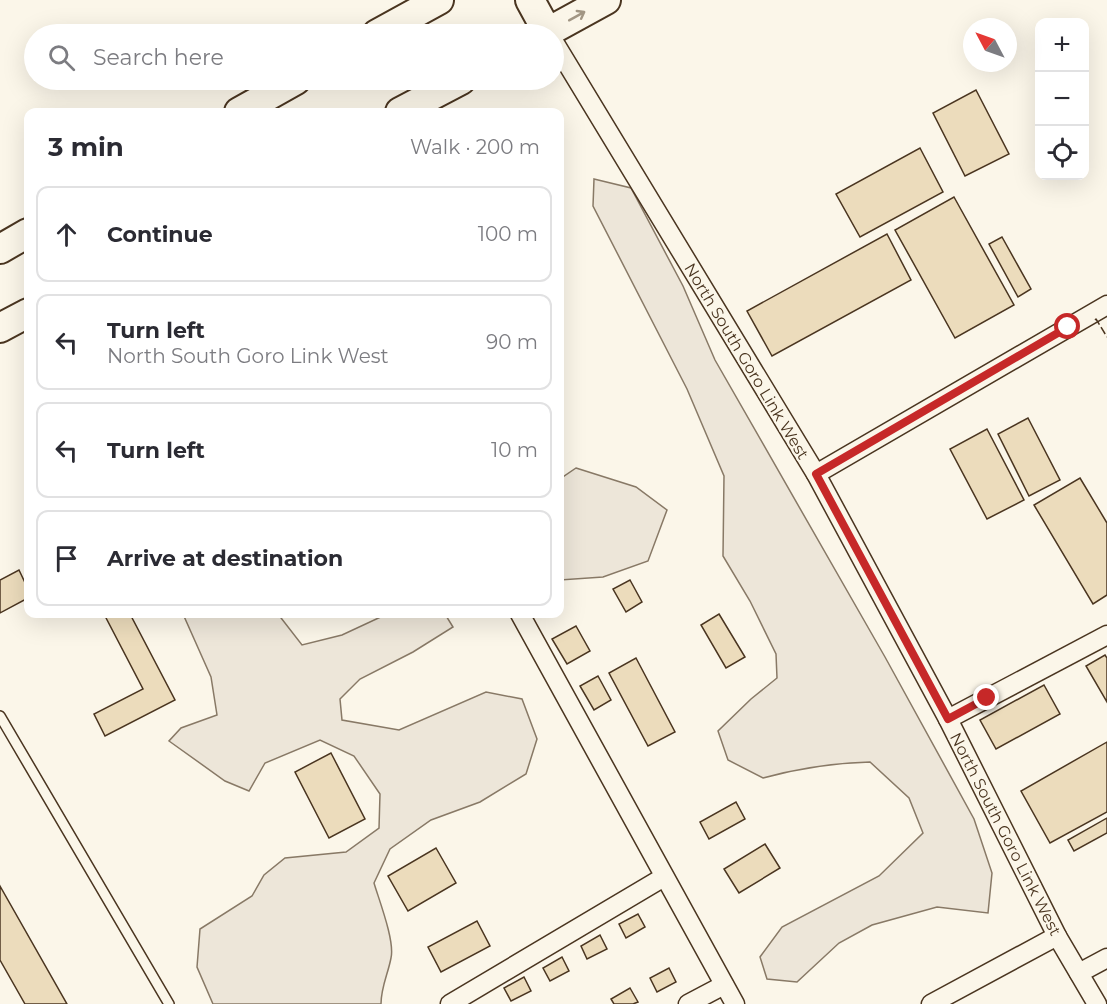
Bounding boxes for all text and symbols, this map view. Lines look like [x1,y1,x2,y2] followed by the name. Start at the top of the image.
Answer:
[568,10,585,22] one-way arrow
[963,18,1017,72] north arrow
[1035,18,1089,180] map controls
[1035,18,1089,72] button: +
[24,24,564,90] search box
[45,41,78,74] icon: search
[93,44,224,71] text: Search here
[1035,72,1089,126] button: −
[1035,126,1089,180] button: locate
[48,131,124,163] text: 3 min
[410,135,540,159] text: Walk · 200 m
[50,218,83,251] icon: ahead
[107,221,213,248] text: Continue
[478,222,538,246] text: 100 m
[680,260,813,463] street label: North South Goro Link West
[1054,313,1080,339] route start
[107,317,205,344] text: Turn left
[50,326,83,359] icon: left
[486,330,538,354] text: 90 m
[107,344,389,368] text: North South Goro Link West
[50,434,83,467] icon: left
[107,437,205,464] text: Turn left
[491,438,538,462] text: 10 m
[50,542,83,575] icon: arrive
[107,545,343,572] text: Arrive at destination
[973,684,999,710] route end
[946,730,1065,939] street label: North South Goro Link West

